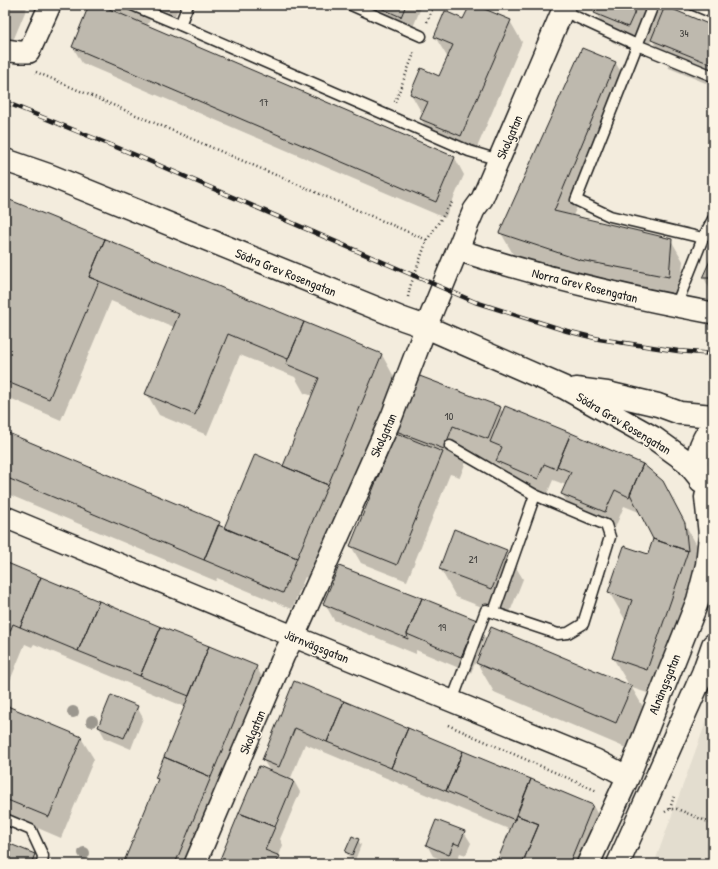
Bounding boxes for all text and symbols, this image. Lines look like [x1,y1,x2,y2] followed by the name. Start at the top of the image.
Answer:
[679,26,689,40] house number: 34
[259,95,269,109] house number: 17
[492,112,526,162] street label: Skolgatan
[233,244,339,301] street label: Södra Grev Rosengatan
[530,263,640,307] street label: Norra Grev Rosengatan
[573,388,675,458] street label: Södra Grev Rosengatan
[445,409,454,423] house number: 10
[365,410,401,460] street label: Skolgatan
[468,552,478,566] house number: 21
[438,620,446,634] house number: 19
[282,625,352,667] street label: Järnvägsgatan
[644,651,684,717] street label: Alnängsgatan
[235,707,269,757] street label: Skolgatan

